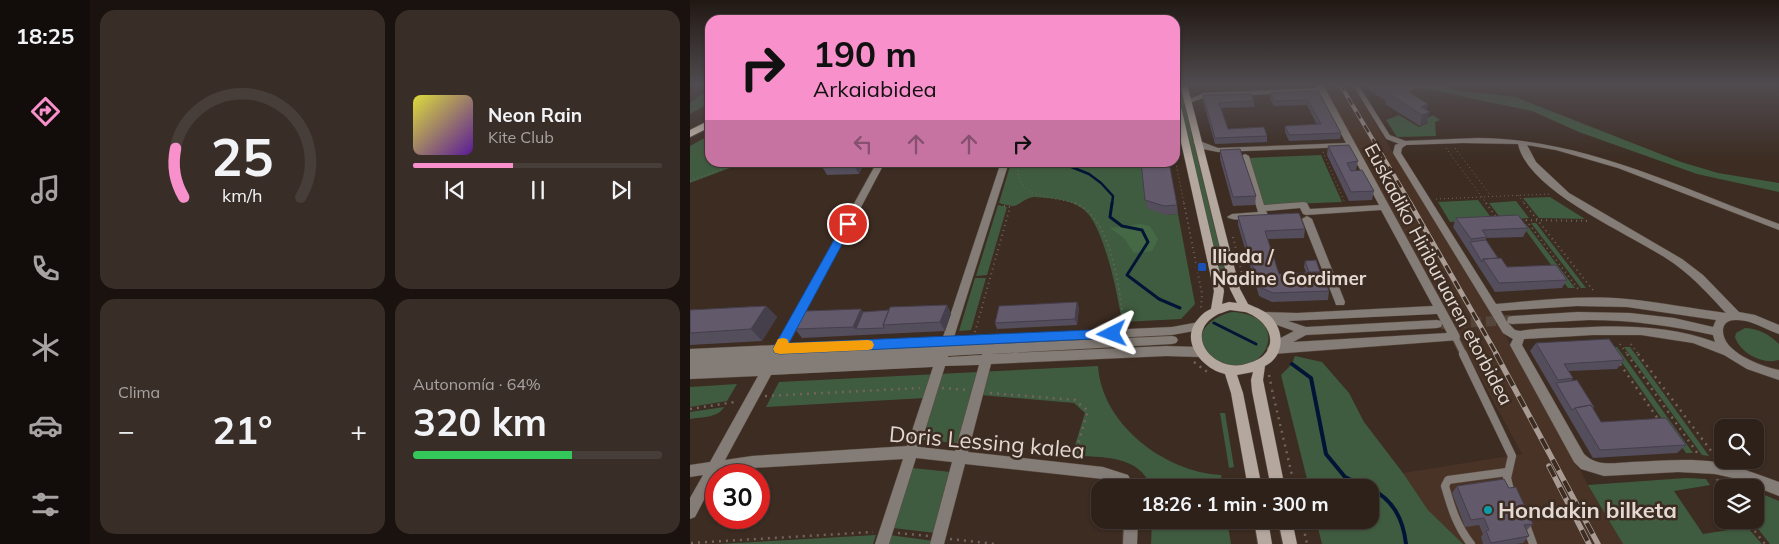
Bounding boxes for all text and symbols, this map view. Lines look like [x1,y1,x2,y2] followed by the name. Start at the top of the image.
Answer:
[16,22,74,50] text: 18:25
[813,32,917,76] text: 190 m
[730,35,795,100] icon: right
[813,75,937,103] text: Arkaiabidea
[28,94,63,129] icon: directions
[488,103,582,127] text: Neon Rain
[211,124,274,189] text: 25
[488,127,554,147] text: Kite Club
[849,130,877,158] icon: left
[902,130,930,158] icon: ahead
[955,130,983,158] icon: ahead
[1008,130,1036,158] icon: right
[1360,139,1518,409] street label: Euskadiko Hiriburuaren etorbidea
[28,172,63,207] icon: music
[441,176,469,204] icon: previous
[524,176,552,204] icon: pause
[607,176,635,204] icon: next
[222,184,263,206] text: km/h
[827,203,869,245] pin
[834,210,862,238] icon: arrive
[1212,244,1367,290] place label: Iliada / Nadine Gordimer
[28,251,63,286] icon: phone
[1196,261,1208,273] marker: Iliada / Nadine Gordimer
[1085,307,1137,359] position arrow
[28,330,63,365] icon: climate
[413,374,541,394] text: Autonomía · 64%
[118,382,160,402] text: Clima
[413,398,547,446] text: 320 km
[212,406,273,454] text: 21°
[28,408,63,443] icon: car
[118,413,135,448] text: −
[350,413,367,448] text: +
[888,419,1086,465] street label: Doris Lessing kalea
[1714,419,1764,529] map controls
[1714,419,1764,469] button: search
[705,464,770,529] speed limit sign: 30
[1714,479,1764,529] button: layers
[28,487,63,522] icon: filters
[1141,492,1329,516] text: 18:26 · 1 min · 300 m
[1498,496,1677,524] place label: Hondakin bilketa
[1482,504,1494,516] marker: Hondakin bilketa

